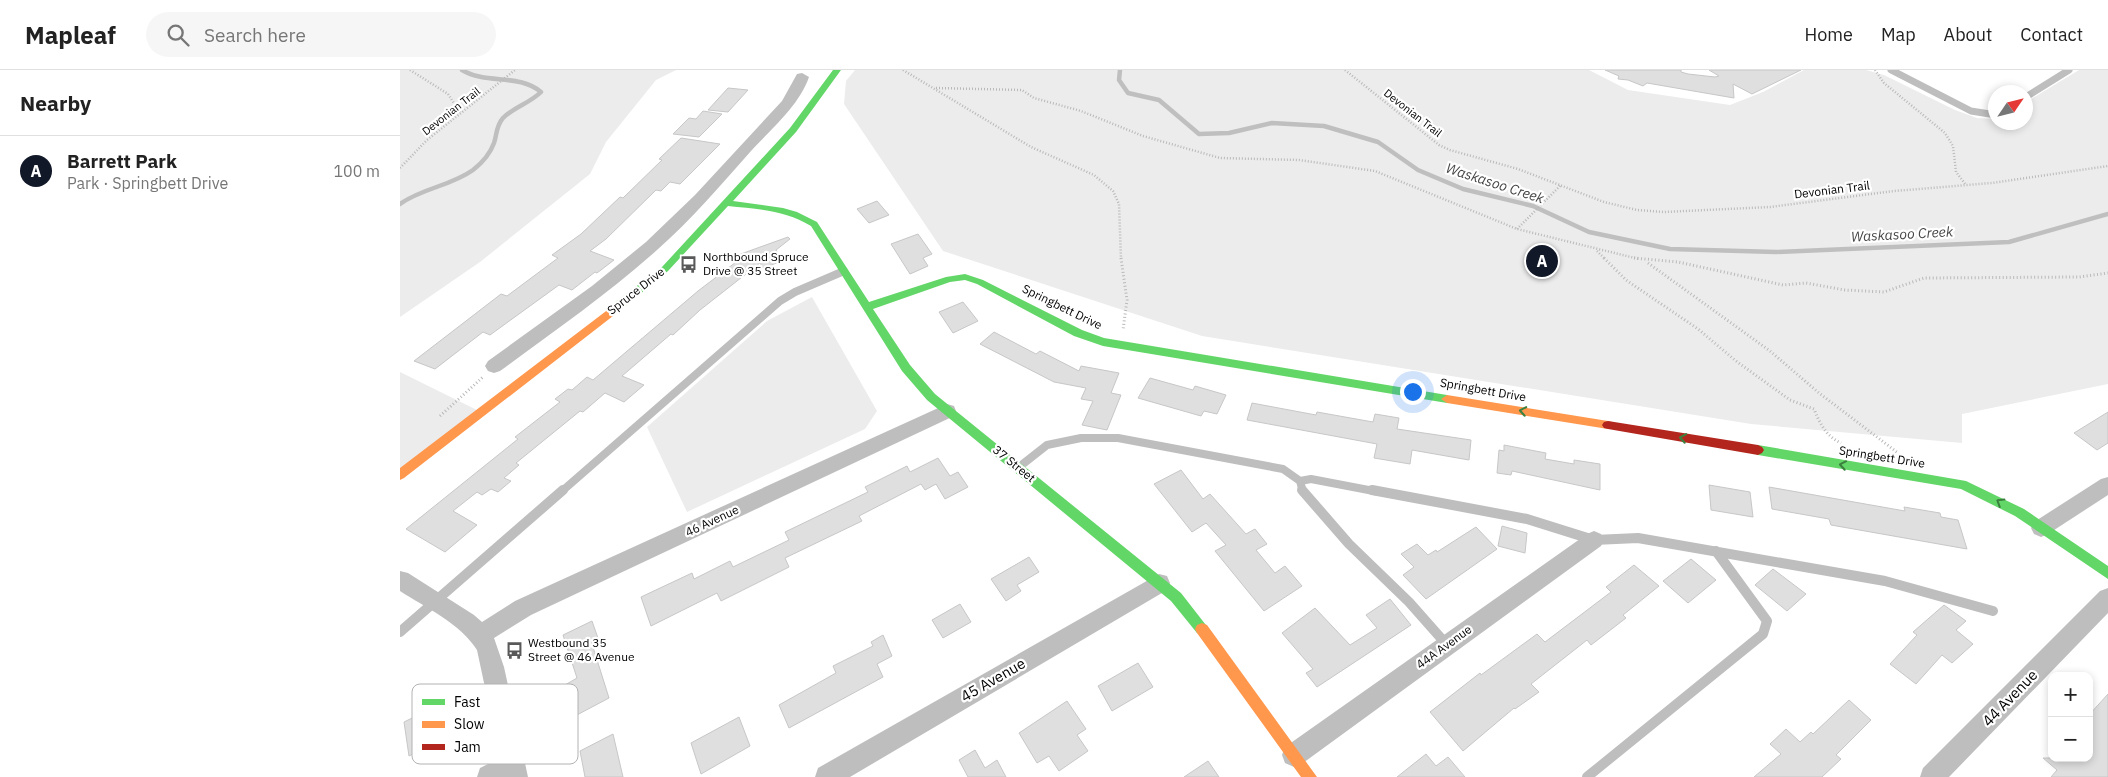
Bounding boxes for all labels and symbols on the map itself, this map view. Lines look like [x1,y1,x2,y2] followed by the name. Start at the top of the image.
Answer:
[419,84,483,138] street label: Devonian Trail
[1988,85,2033,130] north arrow
[1381,86,1445,140] street label: Devonian Trail
[1444,159,1547,208] water label: Waskasoo Creek
[1793,177,1871,202] street label: Devonian Trail
[1851,222,1954,246] water label: Waskasoo Creek
[1526,242,1558,280] pin: A
[703,249,809,278] place label: Northbound Spruce Drive @ 35 Street
[679,254,699,274] bus stop icon: Northbound Spruce Drive @ 35 Street
[604,263,668,318] street label: Spruce Drive
[1020,281,1105,333] street label: Springbett Drive
[1439,375,1528,405] street label: Springbett Drive
[1400,379,1426,405] your location
[1518,406,1526,417] one-way arrow
[1679,433,1687,443] one-way arrow
[990,442,1039,485] street label: 37 Street
[1838,442,1927,471] street label: Springbett Drive
[1839,460,1848,470] one-way arrow
[1996,499,2006,508] one-way arrow
[683,501,741,539] street label: 46 Avenue
[1413,621,1475,672] street label: 44A Avenue
[528,635,635,664] place label: Westbound 35 Street @ 46 Avenue
[504,640,524,660] bus stop icon: Westbound 35 Street @ 46 Avenue
[957,653,1029,706] street label: 45 Avenue
[1978,665,2041,730] street label: 44 Avenue
[412,684,578,764] legend
[454,693,480,711] text: Fast
[454,715,485,733] text: Slow
[454,738,481,756] text: Jam

